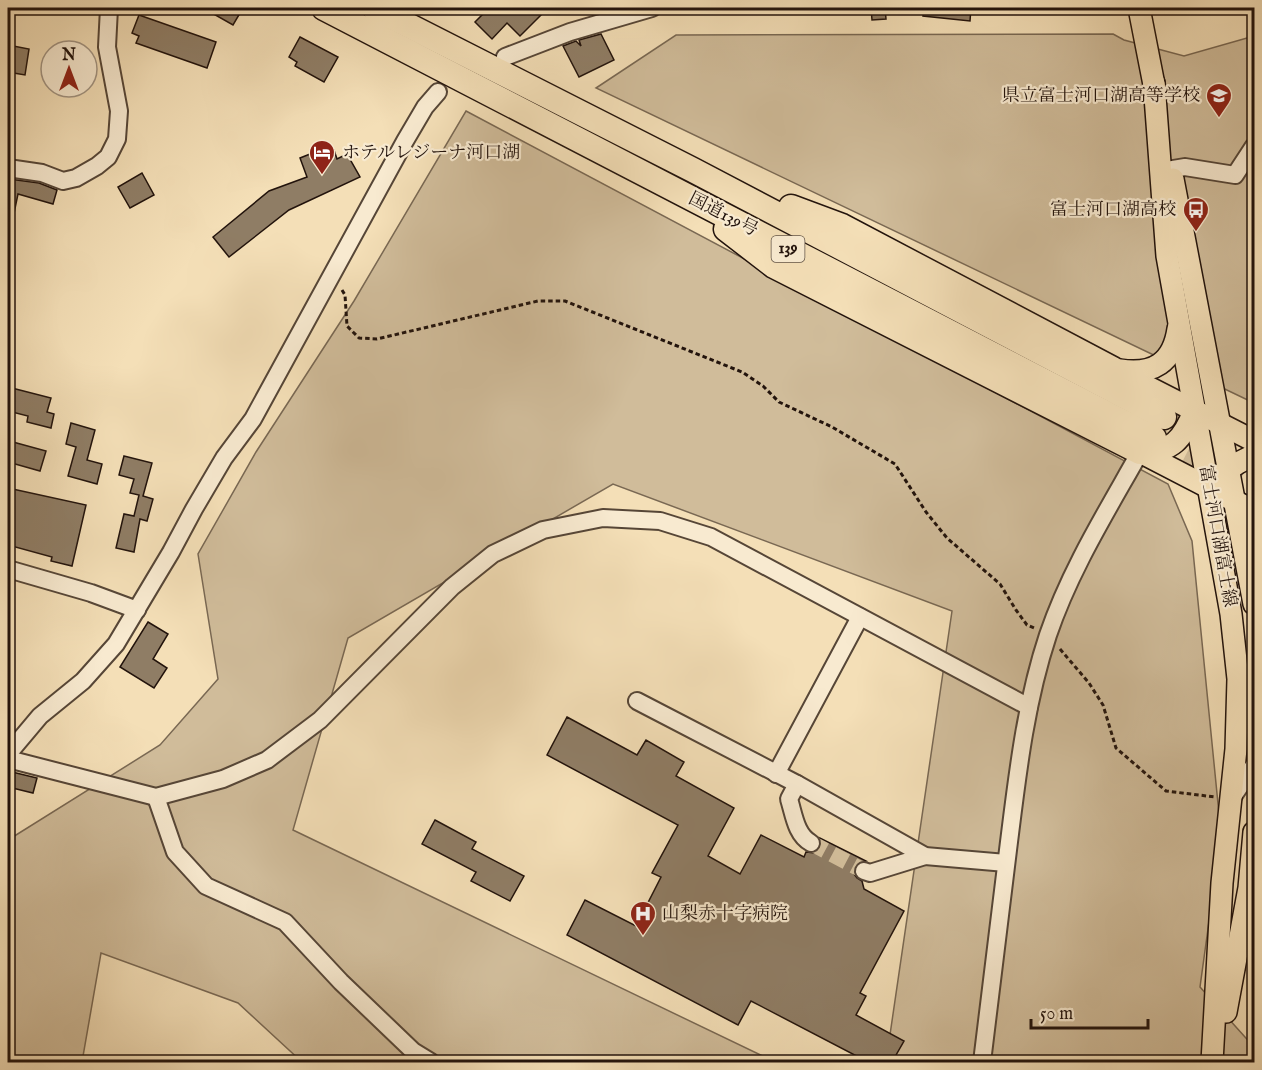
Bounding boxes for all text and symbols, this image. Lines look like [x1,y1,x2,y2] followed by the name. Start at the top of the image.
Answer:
[39,39,99,99] north arrow
[61,46,76,66] text: N
[1204,81,1234,119] school or university icon: 県立富士河口湖高等学校
[1002,85,1200,108] place label: 県立富士河口湖高等学校
[307,138,337,176] hotel icon: ホテルレジーナ河口湖
[342,142,520,165] place label: ホテルレジーナ河口湖
[684,188,762,242] street label: 国道139号
[1181,195,1211,233] bus stop icon: 富士河口湖高校
[1050,199,1176,222] place label: 富士河口湖高校
[772,236,804,262] road number: 139
[1193,463,1241,609] street label: 富士河口湖富士線
[628,899,658,937] hospital icon: 山梨赤十字病院
[662,903,788,926] place label: 山梨赤十字病院
[1031,992,1148,1030] scale bar
[1040,1003,1073,1026] text: 50 m

